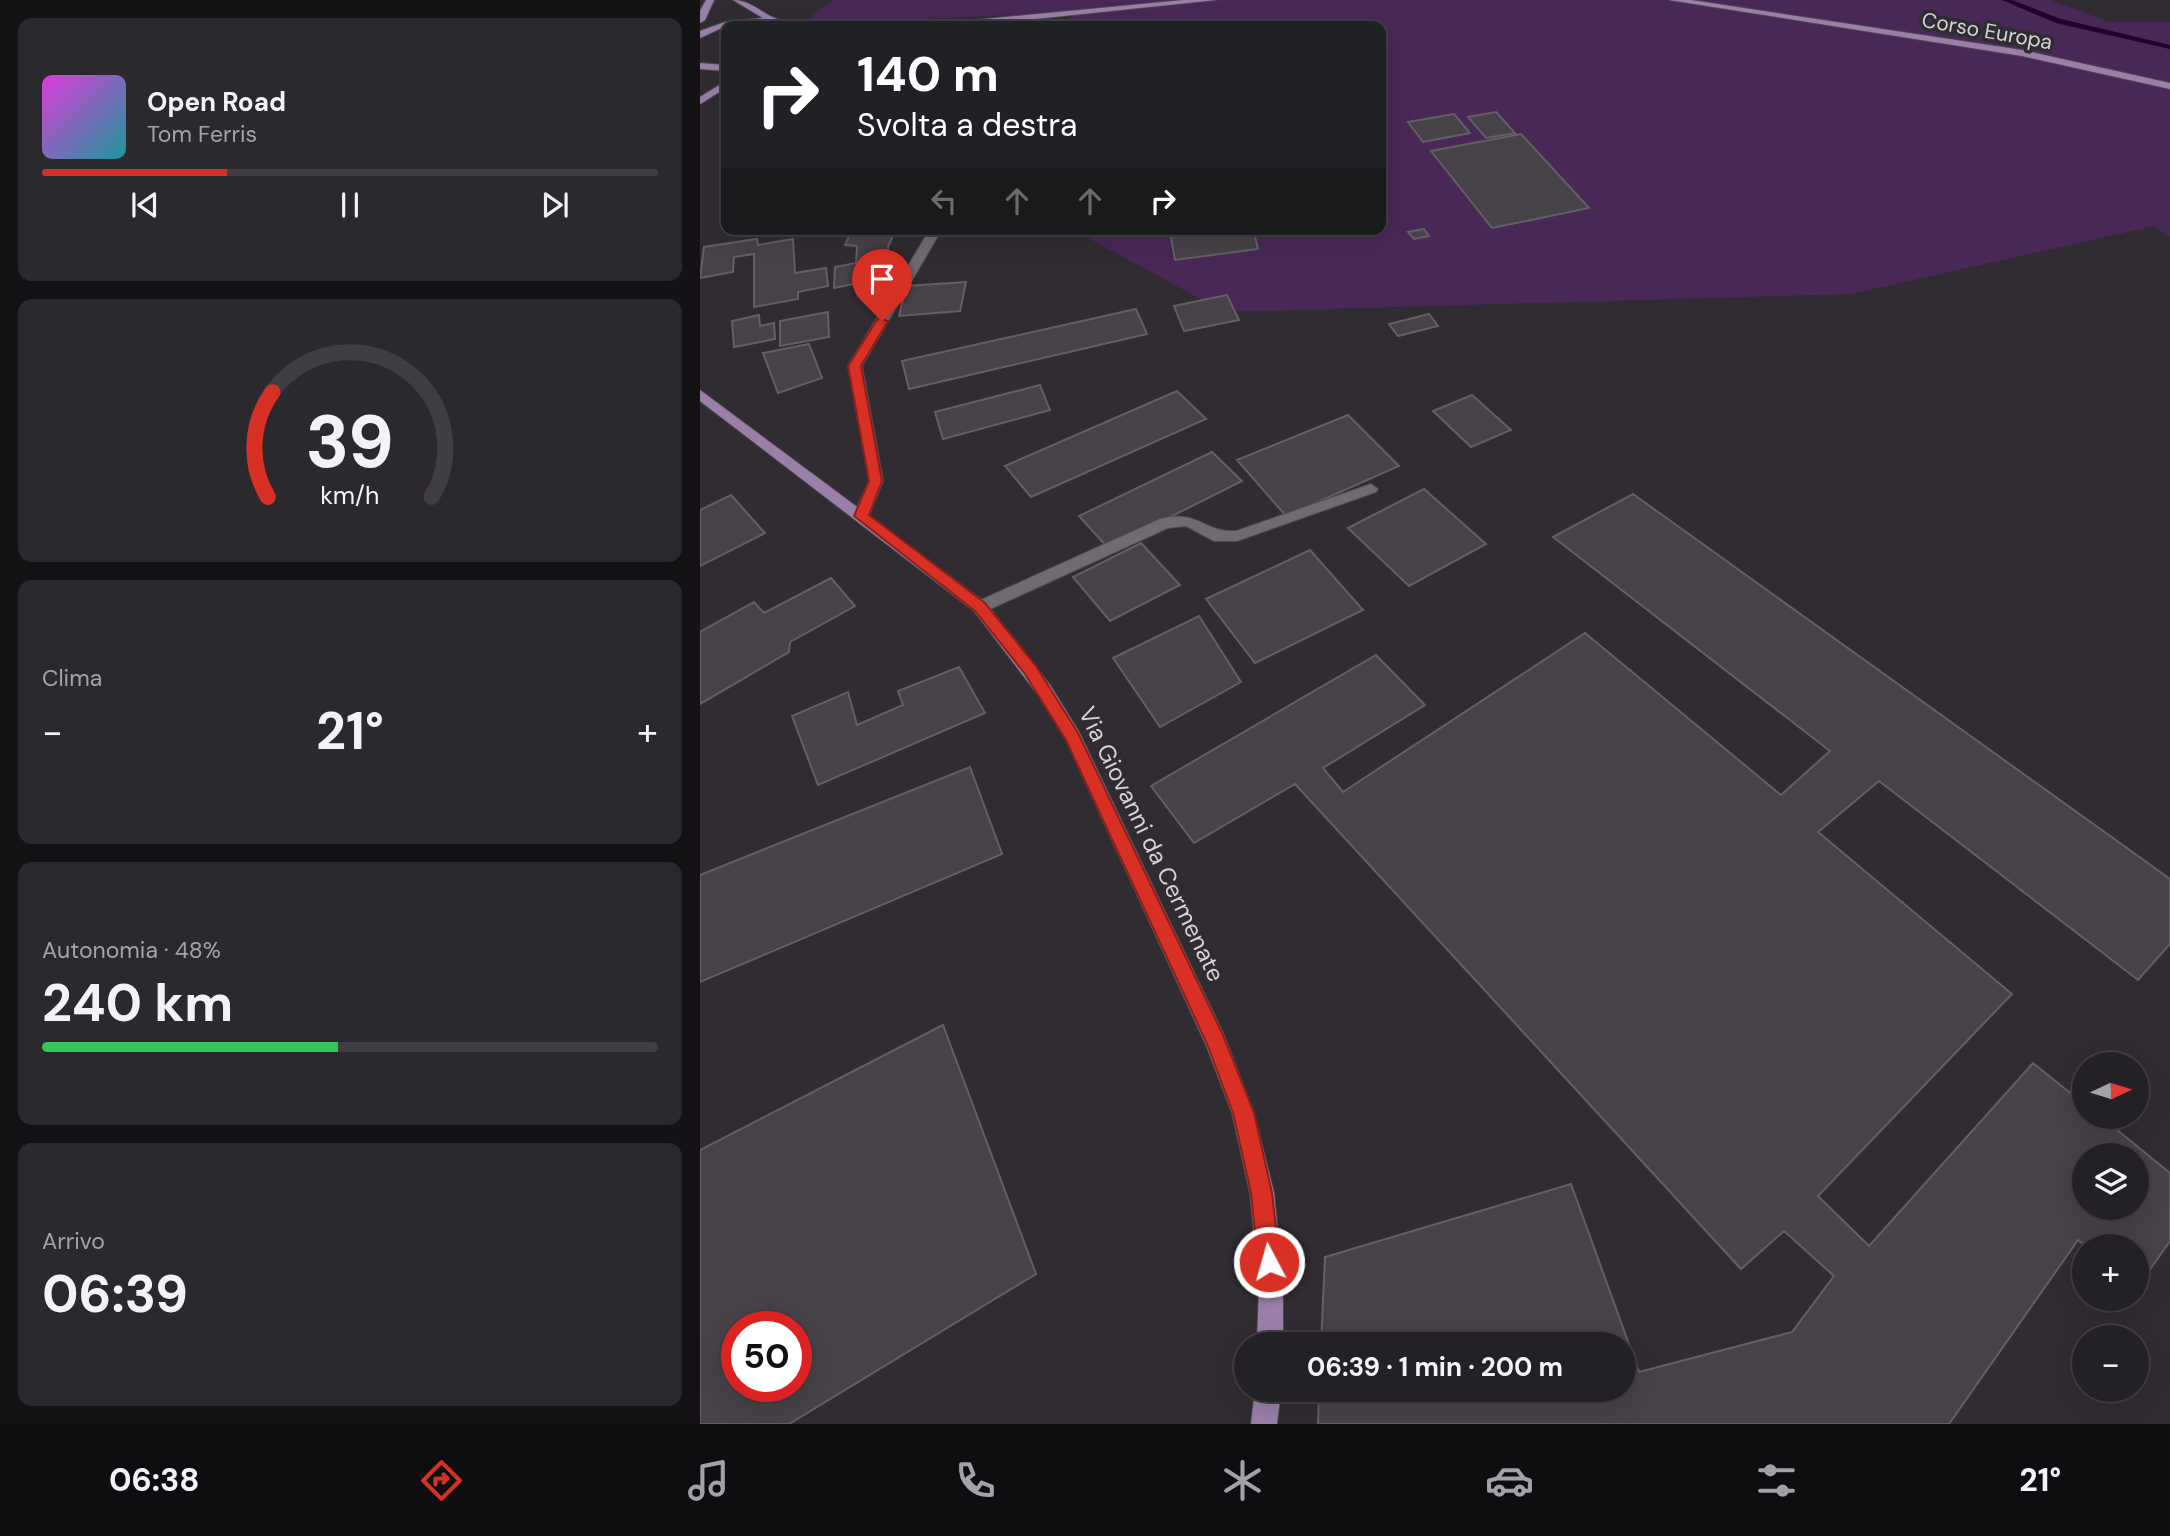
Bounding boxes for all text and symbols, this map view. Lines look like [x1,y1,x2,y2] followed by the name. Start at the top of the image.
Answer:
[1919,6,2055,56] street label: Corso Europa
[857,42,999,106] text: 140 m
[742,49,833,140] icon: right
[147,85,286,119] text: Open Road
[857,104,1078,146] text: Svolta a destra
[147,119,257,149] text: Tom Ferris
[925,182,963,220] icon: left
[998,182,1036,220] icon: ahead
[1071,182,1109,220] icon: ahead
[1144,182,1182,220] icon: right
[126,186,164,224] icon: previous
[331,186,369,224] icon: pause
[536,186,574,224] icon: next
[852,249,912,321] pin
[863,260,901,298] icon: arrive
[306,395,394,490] text: 39
[320,479,380,512] text: km/h
[42,663,102,693] text: Clima
[316,697,384,765] text: 21°
[1072,701,1232,987] street label: Via Giovanni da Cermenate
[42,707,63,757] text: −
[637,707,658,757] text: +
[42,935,221,965] text: Autonomia · 48%
[42,969,233,1037] text: 240 km
[2072,1052,2149,1129] north arrow
[2072,1052,2149,1402] map controls
[2072,1143,2149,1220] button: layers
[1232,1225,1306,1299] position arrow
[42,1226,105,1256] text: Arrivo
[2072,1234,2149,1311] button: +
[42,1260,188,1328] text: 06:39
[721,1311,812,1402] speed limit sign: 50
[2072,1325,2149,1402] button: −
[1307,1350,1563,1384] text: 06:39 · 1 min · 200 m
[417,1456,466,1505] icon: directions
[684,1456,733,1505] icon: music
[951,1456,1000,1505] icon: phone
[1218,1456,1267,1505] icon: climate
[1485,1456,1534,1505] icon: car
[1752,1456,1801,1505] icon: filters
[109,1459,199,1501] text: 06:38
[2019,1459,2061,1501] text: 21°

